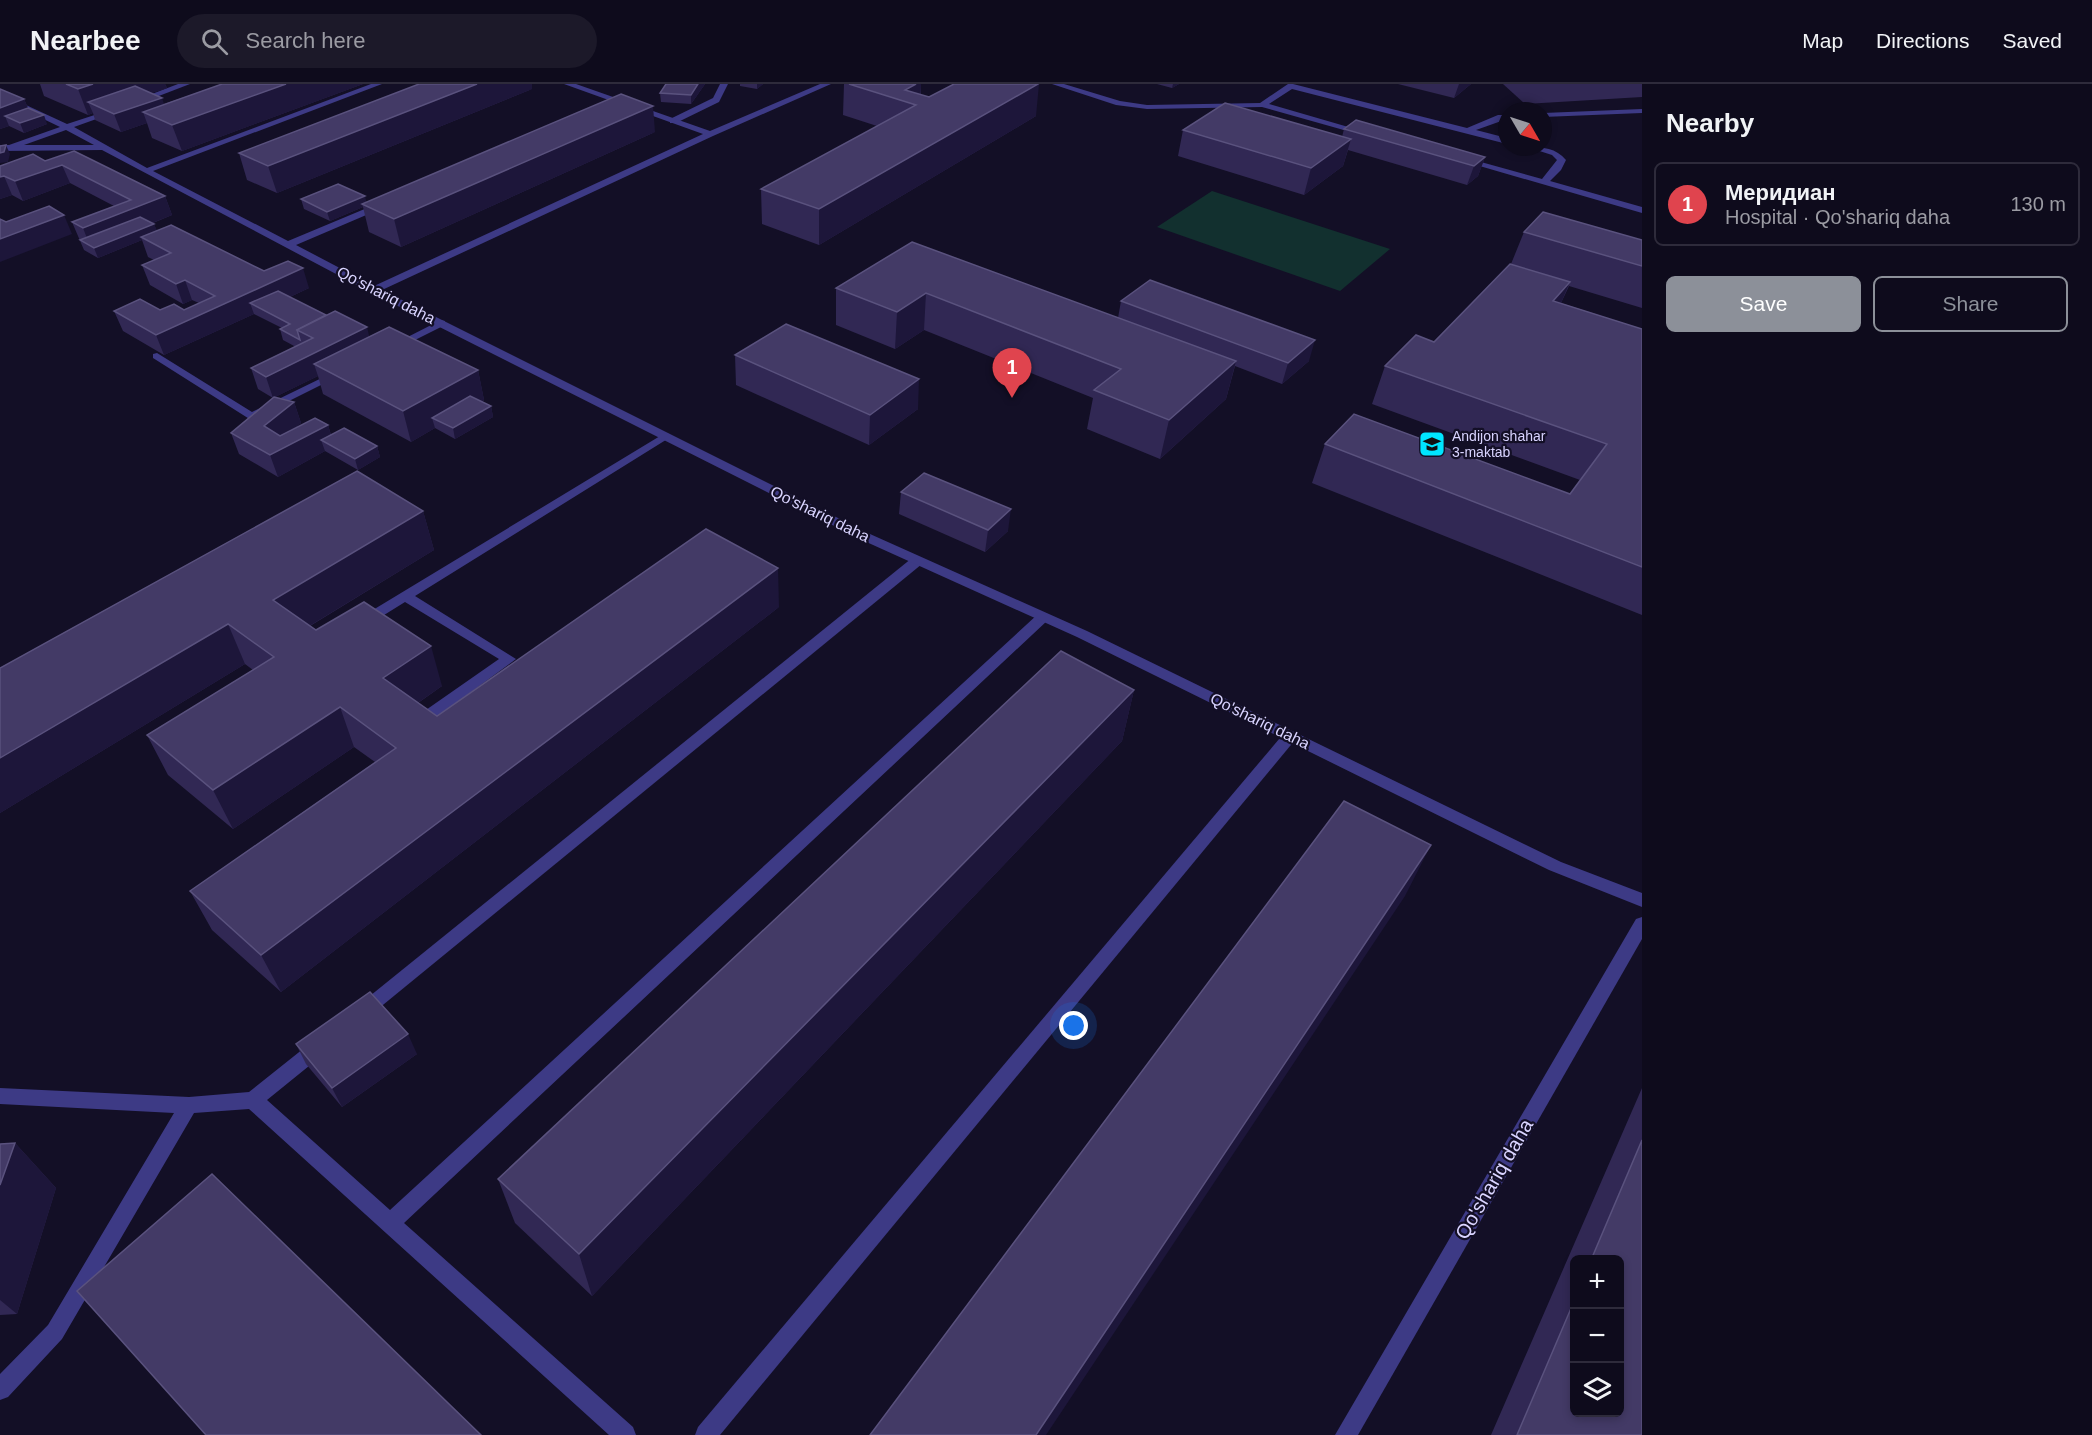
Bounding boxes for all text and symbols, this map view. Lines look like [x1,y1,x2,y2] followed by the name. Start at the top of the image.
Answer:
[177,14,597,68] search box
[30,25,141,56] text: Nearbee
[198,25,231,58] icon: search
[246,28,365,53] text: Search here
[1802,29,1843,52] text: Map
[1876,29,1969,52] text: Directions
[2002,29,2062,52] text: Saved
[1498,102,1552,156] north arrow
[1666,108,1754,138] text: Nearby
[1725,180,1836,205] text: Меридиан
[1682,193,1693,215] text: 1
[2010,193,2066,215] text: 130 m
[1725,206,1950,228] text: Hospital · Qo'shariq daha
[334,263,438,327] street label: Qo'shariq daha
[1666,276,1861,332] button: Save
[1873,276,2068,332] button: Share
[992,348,1032,398] pin: 1
[1452,428,1546,460] place label: Andijon shahar 3-maktab
[1417,429,1447,459] school or university icon: Andijon shahar 3-maktab
[768,483,872,545] street label: Qo'shariq daha
[1208,690,1312,752] street label: Qo'shariq daha
[1059,1011,1088,1040] your location
[1451,1114,1538,1243] street label: Qo'shariq daha
[1570,1255,1624,1417] map controls
[1570,1255,1624,1309] button: +
[1570,1309,1624,1363] button: −
[1570,1363,1624,1417] button: layers

